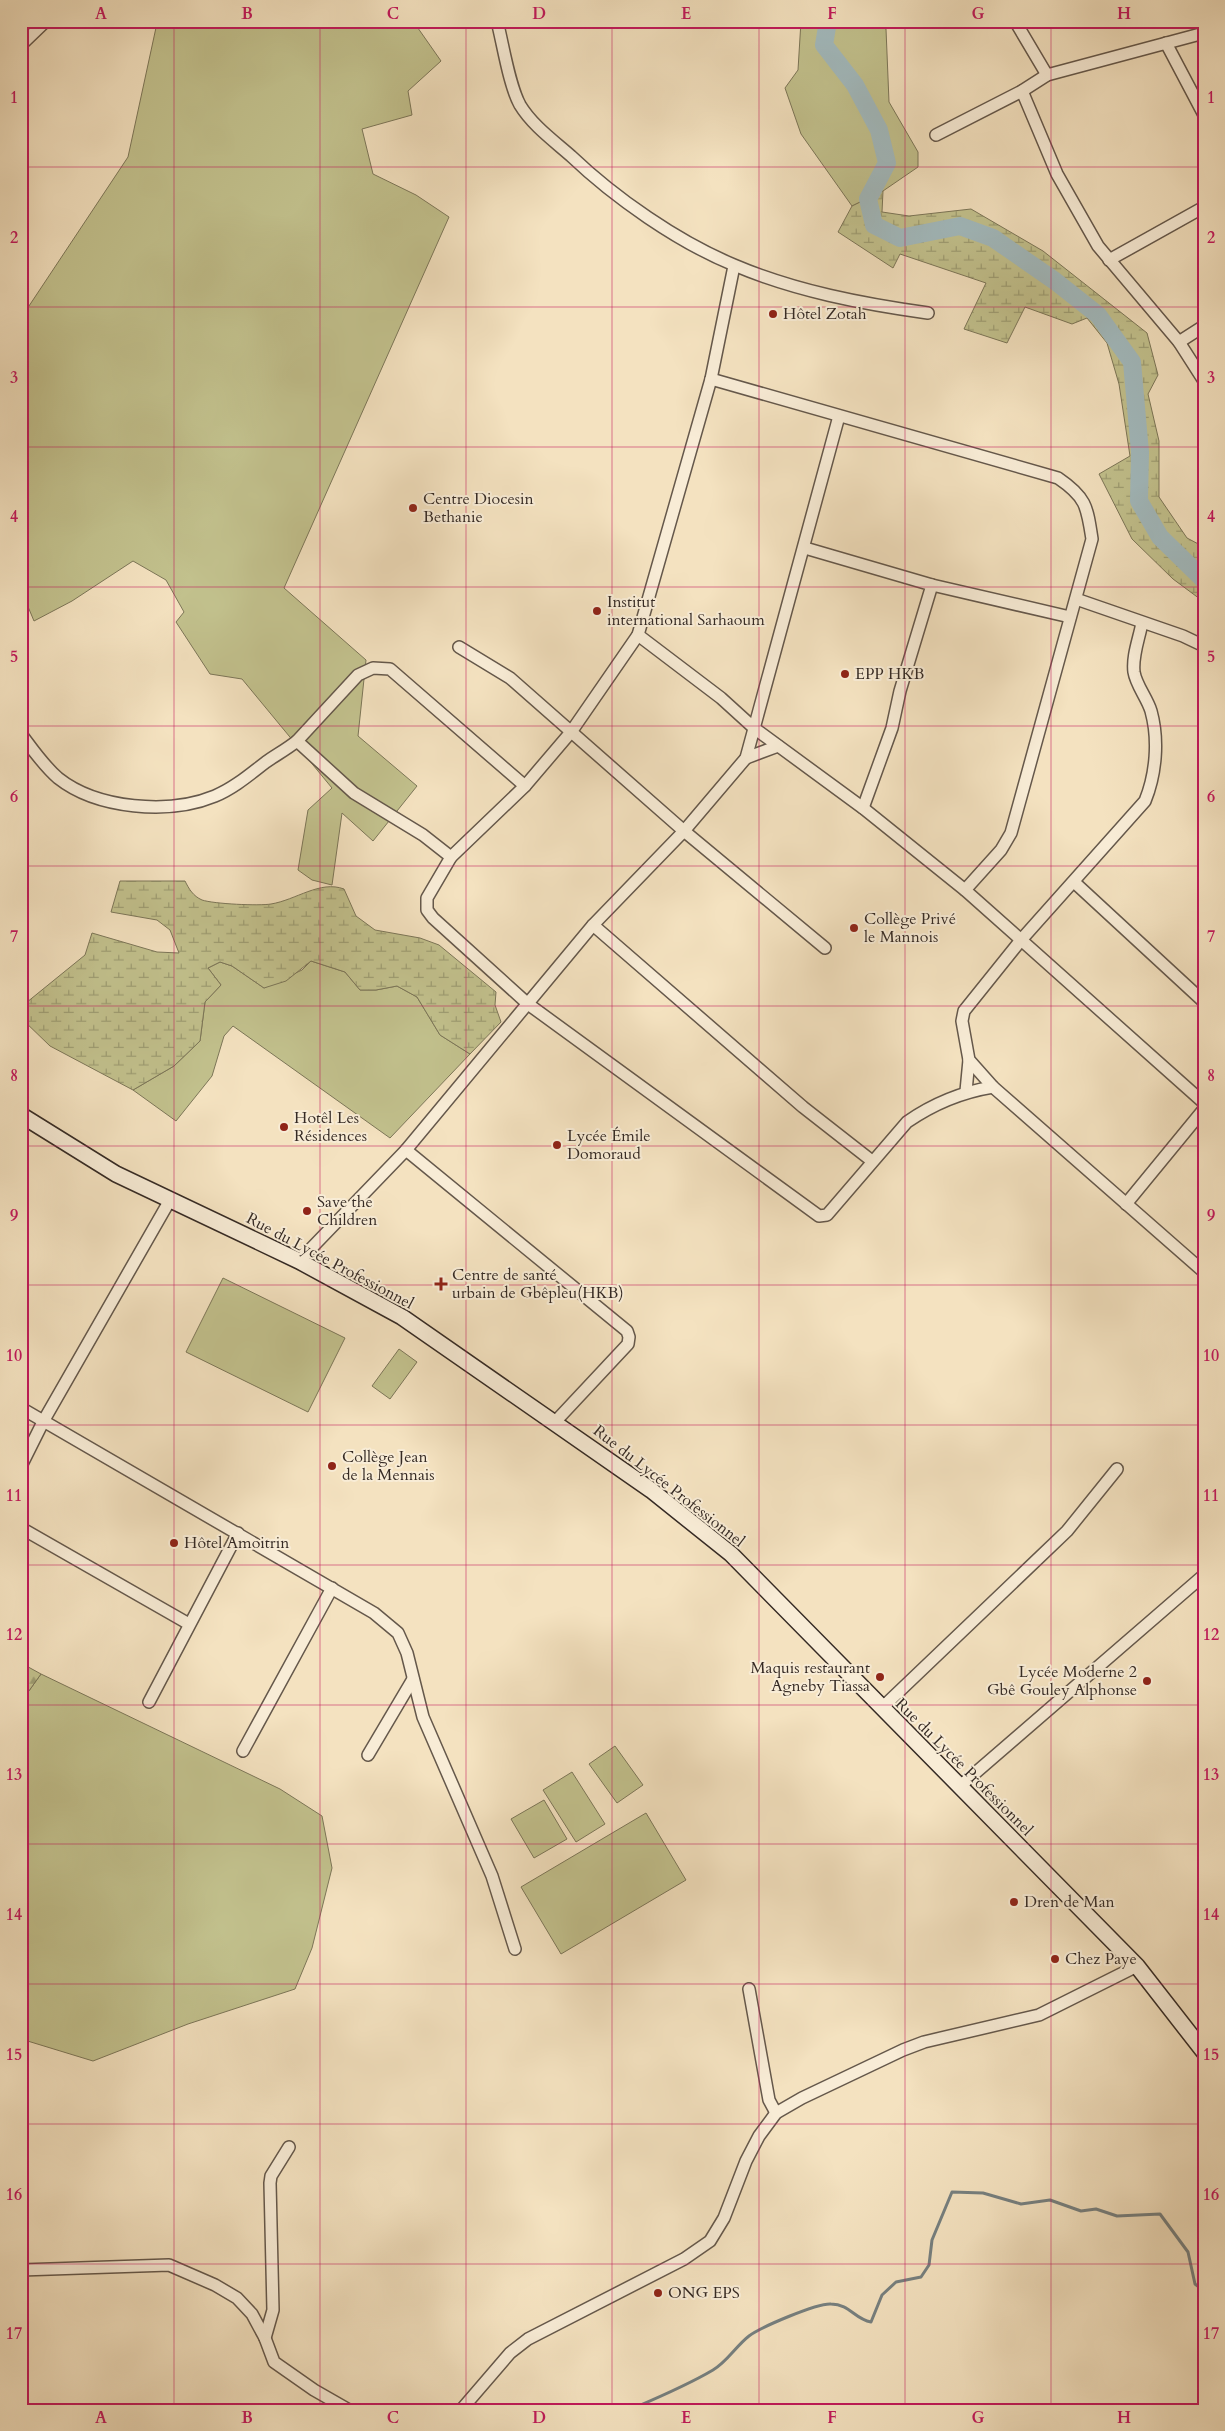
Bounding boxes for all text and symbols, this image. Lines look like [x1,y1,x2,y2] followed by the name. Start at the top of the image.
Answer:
[95,3,107,25] text: A
[241,3,253,25] text: B
[387,3,399,25] text: C
[532,3,546,25] text: D
[681,3,691,25] text: E
[827,3,837,25] text: F
[971,3,985,25] text: G
[1117,3,1131,25] text: H
[10,87,18,109] text: 1
[1207,87,1215,109] text: 1
[10,227,18,249] text: 2
[1207,227,1215,249] text: 2
[783,303,867,325] place label: Hôtel Zotah
[767,308,779,320] marker: Hôtel Zotah
[10,367,18,389] text: 3
[1207,367,1215,389] text: 3
[423,488,534,528] place label: Centre Diocesin Bethanie
[407,502,419,514] marker: Centre Diocesin Bethanie
[10,506,18,528] text: 4
[1207,506,1215,528] text: 4
[607,591,765,631] place label: Institut international Sarhaoum
[591,605,603,617] marker: Institut international Sarhaoum
[10,646,18,668] text: 5
[1207,646,1215,668] text: 5
[855,663,924,685] place label: EPP HKB
[839,668,851,680] marker: EPP HKB
[10,786,18,808] text: 6
[1207,786,1215,808] text: 6
[864,908,956,948] place label: Collège Privé le Mannois
[848,922,860,934] marker: Collège Privé le Mannois
[10,926,18,948] text: 7
[1207,926,1215,948] text: 7
[10,1065,18,1087] text: 8
[1207,1065,1215,1087] text: 8
[294,1107,367,1147] place label: Hotêl Les Résidences
[278,1121,290,1133] marker: Hotêl Les Résidences
[567,1125,651,1165] place label: Lycée Émile Domoraud
[551,1139,563,1151] marker: Lycée Émile Domoraud
[317,1191,377,1231] place label: Save the Children
[10,1205,18,1227] text: 9
[301,1205,313,1217] marker: Save the Children
[1207,1205,1215,1227] text: 9
[242,1207,418,1315] street label: Rue du Lycée Professionnel
[452,1264,624,1304] place label: Centre de santé urbain de Gbêpleu(HKB)
[434,1277,448,1291] marker: Centre de santé urbain de Gbêpleu(HKB)
[6,1345,22,1367] text: 10
[1203,1345,1219,1367] text: 10
[589,1420,749,1552] street label: Rue du Lycée Professionnel
[342,1446,435,1486] place label: Collège Jean de la Mennais
[326,1460,338,1472] marker: Collège Jean de la Mennais
[6,1485,22,1507] text: 11
[1203,1485,1219,1507] text: 11
[184,1532,289,1554] place label: Hôtel Amoitrin
[168,1537,180,1549] marker: Hôtel Amoitrin
[6,1624,22,1646] text: 12
[1203,1624,1219,1646] text: 12
[750,1657,870,1697] place label: Maquis restaurant Agneby Tiassa
[987,1661,1137,1701] place label: Lycée Moderne 2 Gbê Gouley Alphonse
[874,1671,886,1683] marker: Maquis restaurant Agneby Tiassa
[1141,1675,1153,1687] marker: Lycée Moderne 2 Gbê Gouley Alphonse
[890,1693,1038,1841] street label: Rue du Lycée Professionnel
[6,1764,22,1786] text: 13
[1203,1764,1219,1786] text: 13
[1024,1891,1115,1913] place label: Dren de Man
[1008,1896,1020,1908] marker: Dren de Man
[6,1904,22,1926] text: 14
[1203,1904,1219,1926] text: 14
[1065,1948,1137,1970] place label: Chez Paye
[1049,1953,1061,1965] marker: Chez Paye
[6,2044,22,2066] text: 15
[1203,2044,1219,2066] text: 15
[6,2184,22,2206] text: 16
[1203,2184,1219,2206] text: 16
[668,2282,740,2304] place label: ONG EPS
[652,2287,664,2299] marker: ONG EPS
[6,2323,22,2345] text: 17
[1203,2323,1219,2345] text: 17
[95,2407,107,2429] text: A
[241,2407,253,2429] text: B
[387,2407,399,2429] text: C
[532,2407,546,2429] text: D
[681,2407,691,2429] text: E
[827,2407,837,2429] text: F
[971,2407,985,2429] text: G
[1117,2407,1131,2429] text: H

